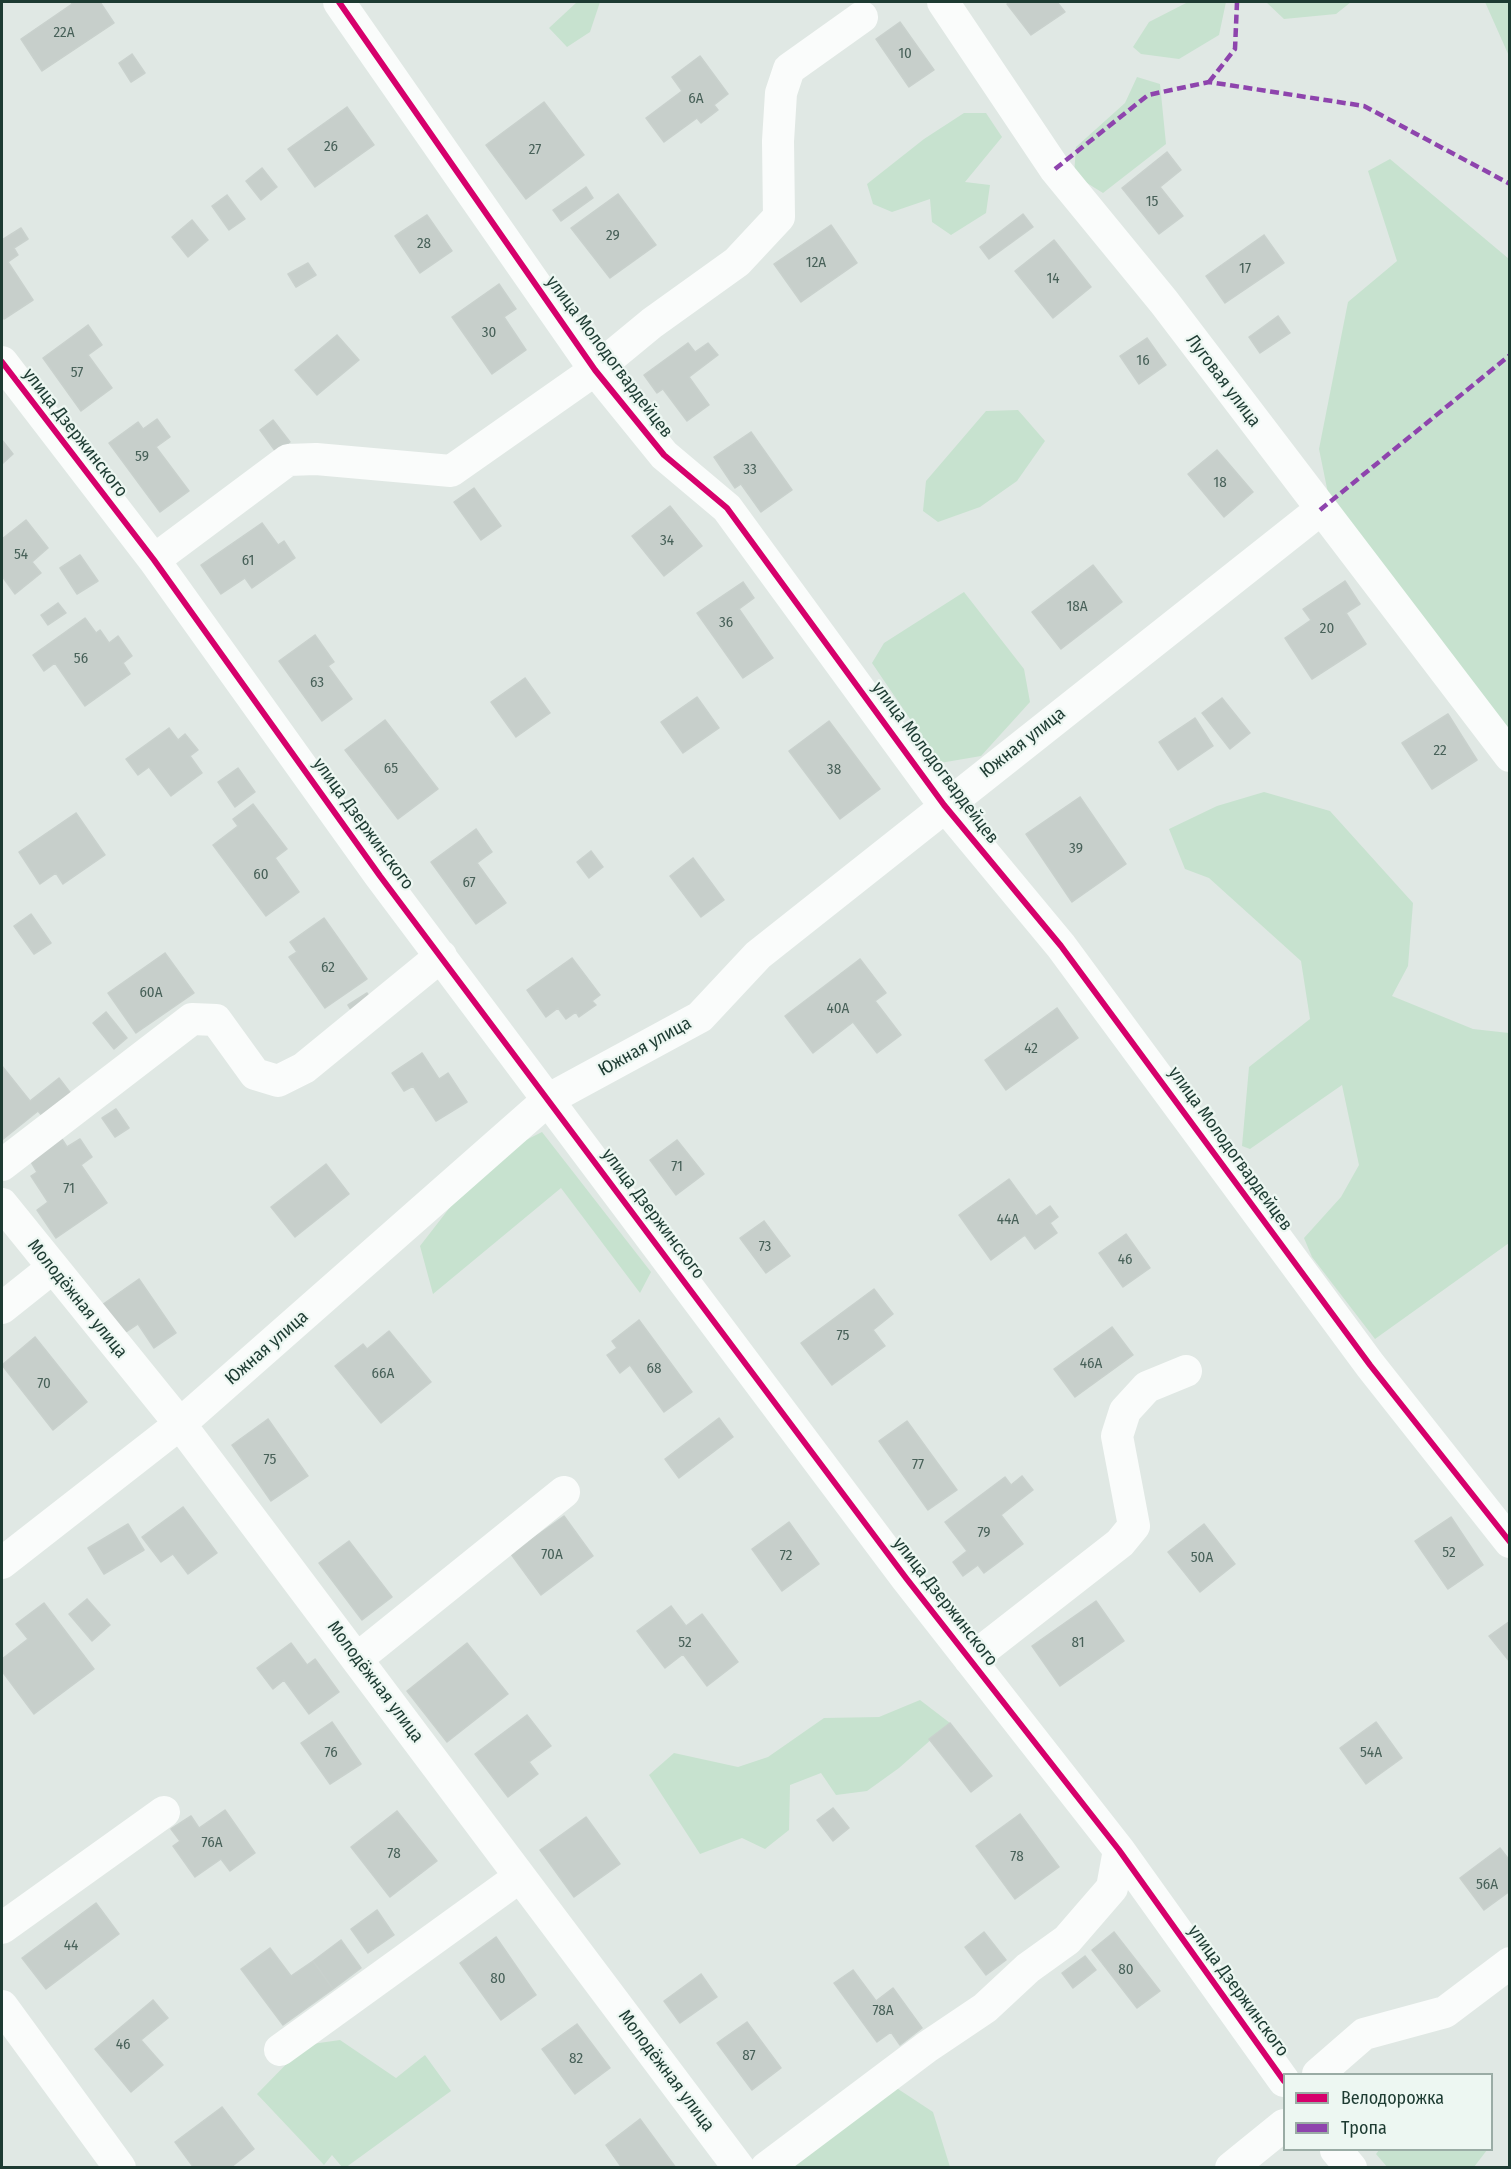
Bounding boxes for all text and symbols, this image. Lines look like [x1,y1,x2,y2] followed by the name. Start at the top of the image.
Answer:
[53,24,75,42] house number: 22А
[898,45,912,63] house number: 10
[688,90,704,108] house number: 6А
[324,138,338,156] house number: 26
[529,141,541,159] house number: 27
[1146,193,1158,211] house number: 15
[606,227,620,245] house number: 29
[417,235,431,253] house number: 28
[806,254,826,272] house number: 12А
[1239,260,1251,278] house number: 17
[1046,270,1060,288] house number: 14
[541,272,677,442] street label: улица Молодогвардейцев
[482,324,496,342] house number: 30
[1181,330,1265,432] street label: Луговая улица
[1136,352,1150,370] house number: 16
[18,364,132,502] street label: улица Дзержинского
[71,364,83,382] house number: 57
[135,448,149,466] house number: 59
[743,461,757,479] house number: 33
[1213,474,1227,492] house number: 18
[660,532,674,550] house number: 34
[14,546,28,564] house number: 54
[242,552,254,570] house number: 61
[1066,598,1088,616] house number: 18А
[719,614,733,632] house number: 36
[1320,620,1334,638] house number: 20
[74,650,88,668] house number: 56
[310,674,324,692] house number: 63
[867,678,1003,848] street label: улица Молодогвардейцев
[976,703,1070,783] street label: Южная улица
[1433,742,1447,760] house number: 22
[308,754,418,894] street label: улица Дзержинского
[384,760,398,778] house number: 65
[827,761,841,779] house number: 38
[1069,840,1083,858] house number: 39
[253,866,269,884] house number: 60
[462,874,476,892] house number: 67
[321,959,335,977] house number: 62
[139,984,163,1002] house number: 60А
[827,1000,849,1018] house number: 40А
[595,1013,695,1081] street label: Южная улица
[1024,1040,1038,1058] house number: 42
[1163,1063,1297,1235] street label: улица Молодогвардейцев
[597,1145,709,1283] street label: улица Дзержинского
[671,1158,683,1176] house number: 71
[63,1180,75,1198] house number: 71
[997,1211,1019,1229] house number: 44А
[22,1235,132,1363] street label: Молодёжная улица
[759,1238,771,1256] house number: 73
[1118,1251,1132,1269] house number: 46
[221,1306,313,1390] street label: Южная улица
[837,1327,849,1345] house number: 75
[1080,1355,1102,1373] house number: 46А
[647,1360,661,1378] house number: 68
[372,1365,394,1383] house number: 66А
[37,1375,51,1393] house number: 70
[264,1451,276,1469] house number: 75
[912,1456,924,1474] house number: 77
[977,1524,991,1542] house number: 79
[888,1533,1002,1671] street label: улица Дзержинского
[1442,1544,1456,1562] house number: 52
[541,1546,563,1564] house number: 70А
[780,1547,792,1565] house number: 72
[1191,1549,1213,1567] house number: 50А
[322,1617,428,1747] street label: Молодёжная улица
[678,1634,692,1652] house number: 52
[1072,1634,1084,1652] house number: 81
[324,1744,338,1762] house number: 76
[1360,1744,1382,1762] house number: 54А
[201,1834,223,1852] house number: 76А
[387,1845,401,1863] house number: 78
[1010,1848,1024,1866] house number: 78
[1476,1876,1498,1894] house number: 56А
[1183,1921,1293,2061] street label: улица Дзержинского
[64,1937,78,1955] house number: 44
[1118,1961,1134,1979] house number: 80
[490,1970,506,1988] house number: 80
[872,2002,894,2020] house number: 78А
[613,2006,719,2136] street label: Молодёжная улица
[116,2036,130,2054] house number: 46
[742,2047,756,2065] house number: 87
[569,2050,583,2068] house number: 82
[1283,2073,1493,2151] legend
[1341,2087,1444,2109] text: Велодорожка
[1341,2117,1387,2139] text: Тропа

